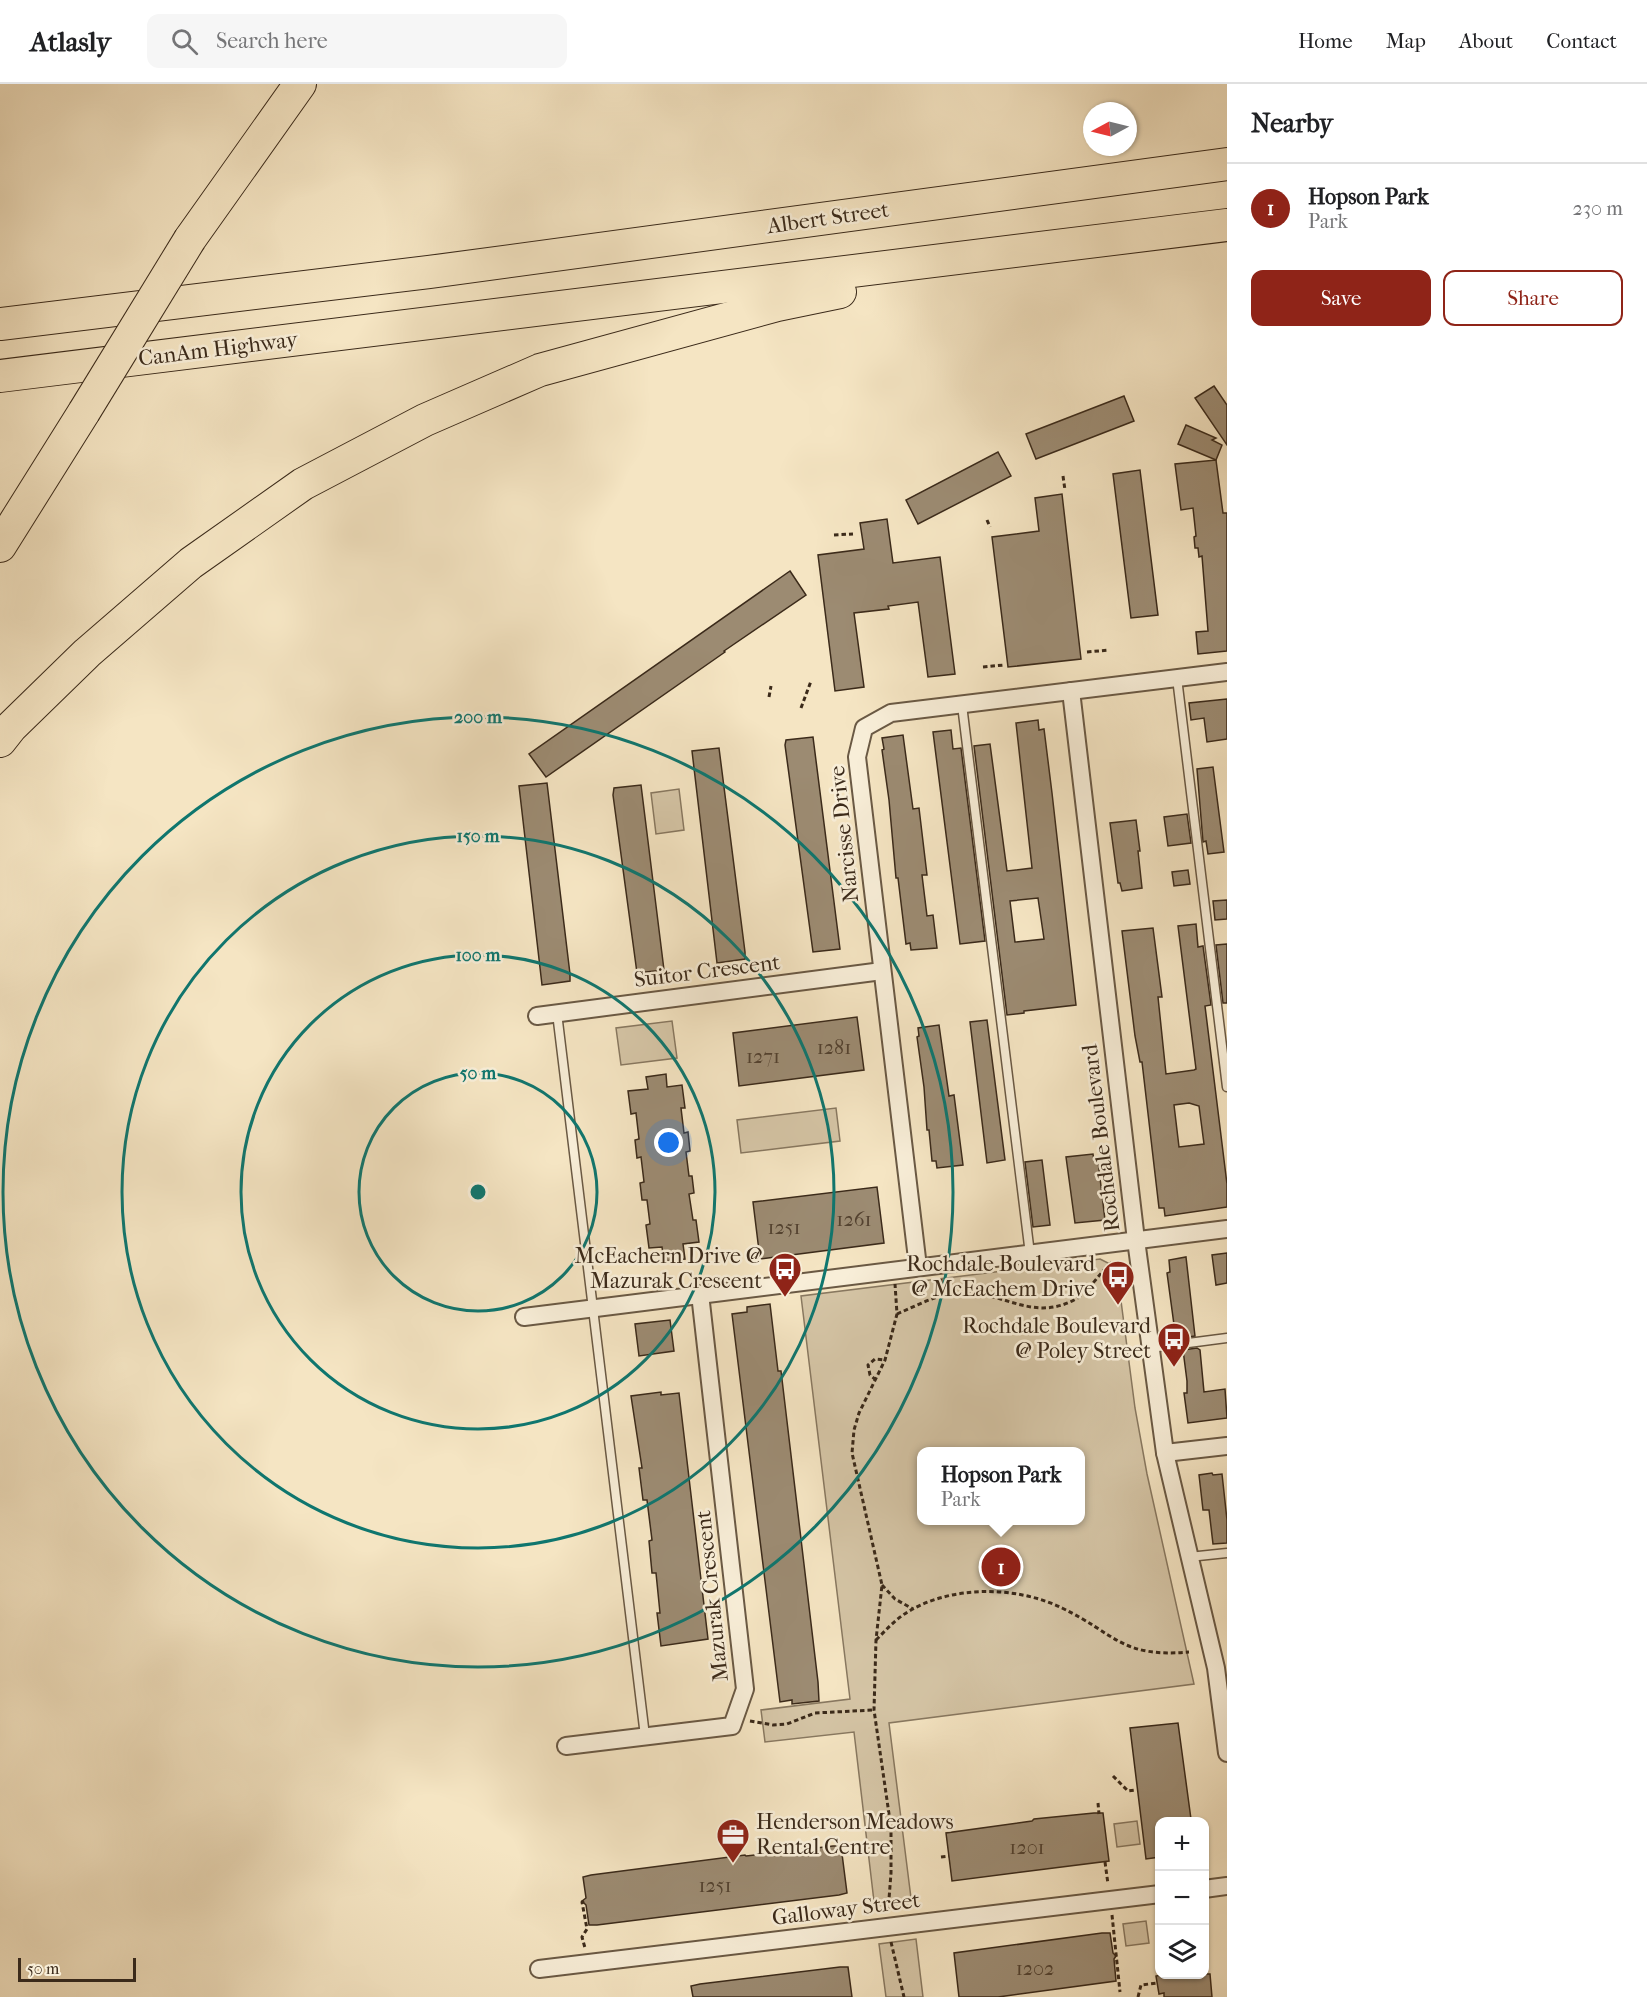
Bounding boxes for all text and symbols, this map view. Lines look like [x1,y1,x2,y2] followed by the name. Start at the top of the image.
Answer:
[147,14,567,68] search box
[30,25,111,58] text: Atlasly
[168,25,201,58] icon: search
[216,28,328,54] text: Search here
[1298,29,1353,53] text: Home
[1386,29,1426,53] text: Map
[1459,29,1513,53] text: About
[1546,29,1617,53] text: Contact
[1083,102,1137,156] north arrow
[1251,108,1333,139] text: Nearby
[1308,184,1429,210] text: Hopson Park
[764,197,891,240] street label: Albert Street
[1267,197,1274,220] text: 1
[1573,197,1623,220] text: 230 m
[1308,210,1348,233] text: Park
[1251,270,1431,326] button: Save
[1443,270,1623,326] button: Share
[137,326,300,372] street label: CanAm Highway
[454,707,503,728] text: 200 m
[824,764,864,904] street label: Narcisse Drive
[457,826,500,847] text: 150 m
[455,945,502,966] text: 100 m
[632,949,782,993] street label: Suitor Crescent
[817,1036,851,1059] house number: 1281
[1076,1042,1125,1233] street label: Rochdale Boulevard
[746,1045,780,1068] house number: 1271
[460,1063,497,1084] text: 50 m
[654,1128,683,1157] your location
[468,1182,488,1202] centre of rings
[836,1208,872,1231] house number: 1261
[767,1216,801,1239] house number: 1251
[575,1243,762,1294] place label: McEachern Drive @ Mazurak Crescent
[767,1251,803,1298] bus stop icon: McEachern Drive @ Mazurak Crescent
[906,1251,1096,1302] place label: Rochdale Boulevard @ McEachem Drive
[1100,1259,1136,1306] bus stop icon: Rochdale Boulevard @ McEachem Drive
[962,1313,1152,1364] place label: Rochdale Boulevard @ Poley Street
[1156,1321,1192,1368] bus stop icon: Rochdale Boulevard @ Poley Street
[917,1447,1085,1525] popup
[941,1462,1061,1488] text: Hopson Park
[941,1488,980,1511] text: Park
[690,1509,734,1683] street label: Mazurak Crescent
[982,1544,1020,1590] pin: 1
[756,1809,954,1860] place label: Henderson Meadows Rental Centre
[715,1817,751,1864] office icon: Henderson Meadows Rental Centre
[1155,1817,1209,1979] map controls
[1155,1817,1209,1871] button: +
[1009,1836,1045,1859] house number: 1201
[1155,1871,1209,1925] button: −
[698,1874,732,1897] house number: 1251
[771,1887,922,1931] street label: Galloway Street
[1155,1925,1209,1979] button: layers
[18,1955,136,1982] scale bar
[1016,1957,1054,1980] house number: 1202
[27,1959,59,1978] text: 50 m

